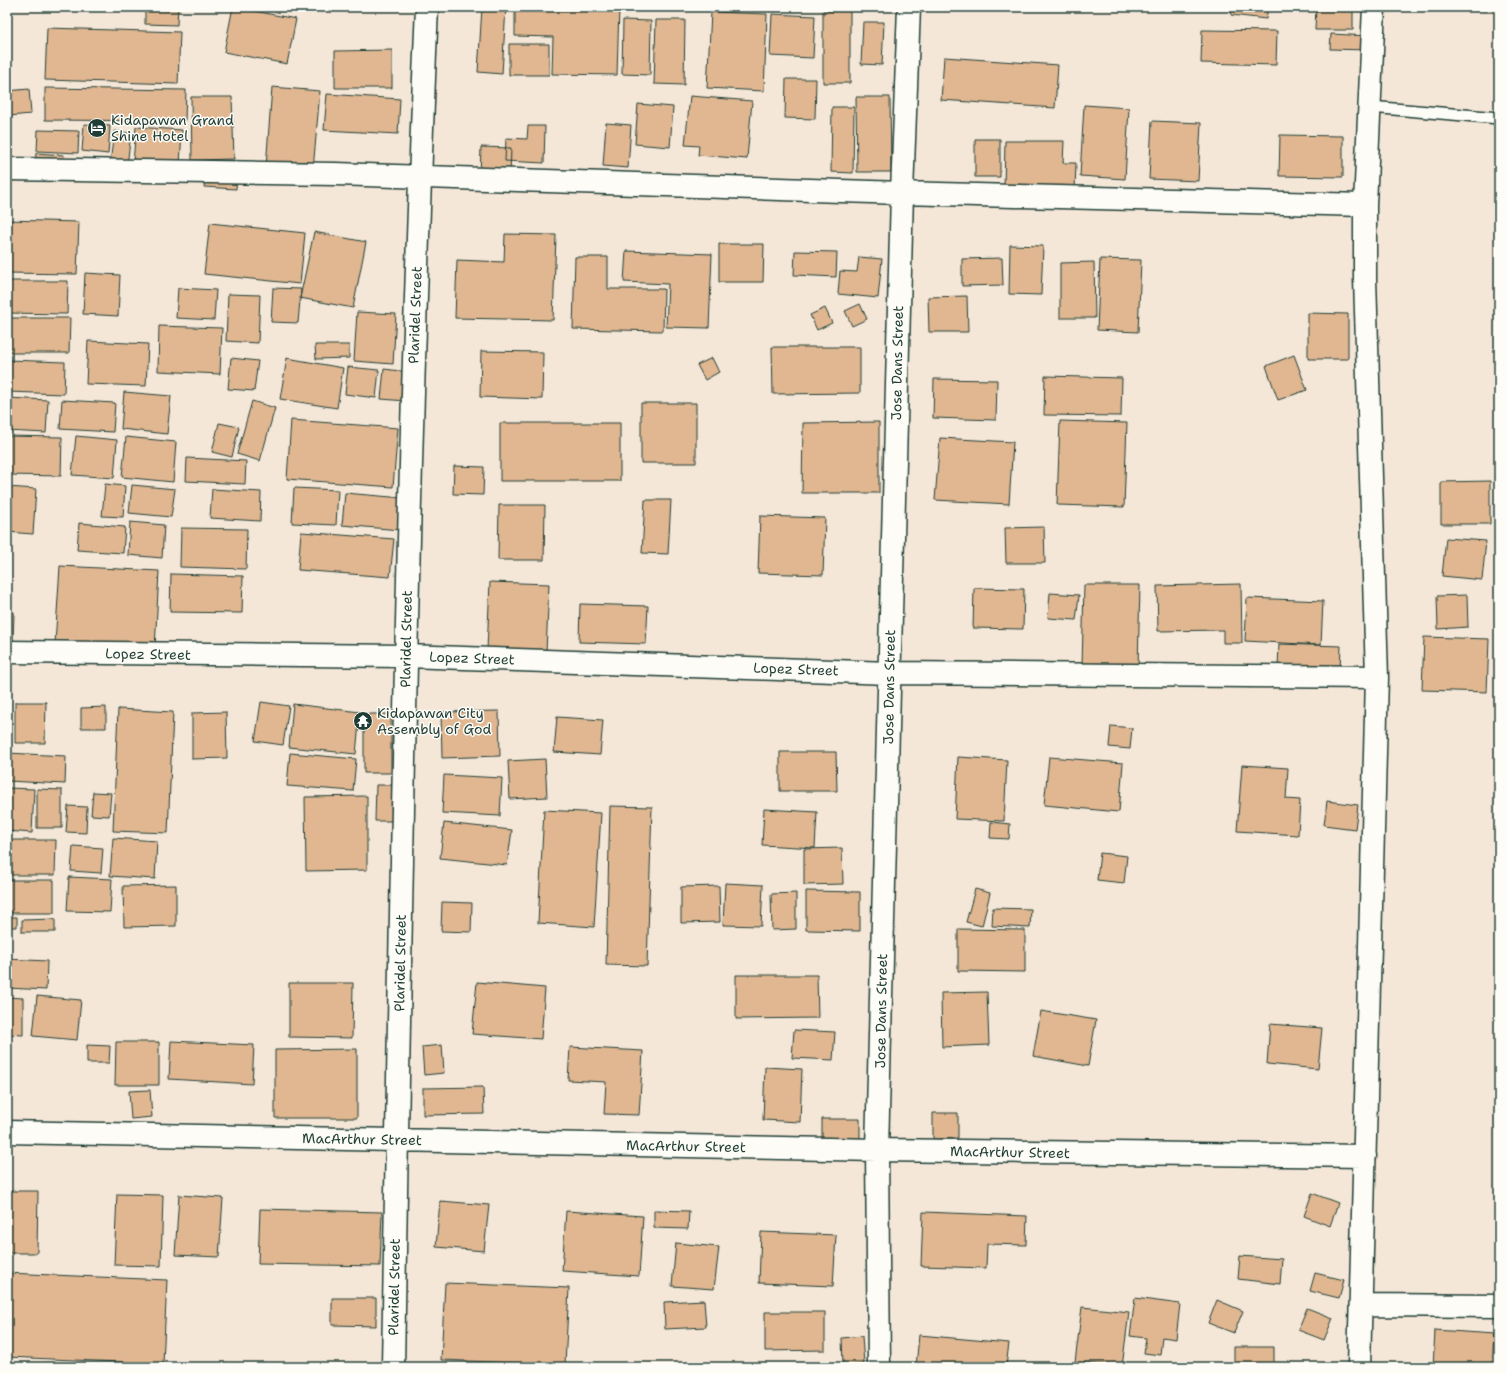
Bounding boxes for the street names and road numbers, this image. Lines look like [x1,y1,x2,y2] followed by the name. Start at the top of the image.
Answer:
[404,266,426,364] street label: Plaridel Street
[887,305,907,421] street label: Jose Dans Street
[396,590,416,688] street label: Plaridel Street
[879,629,899,745] street label: Jose Dans Street
[105,644,191,664] street label: Lopez Street
[429,648,515,668] street label: Lopez Street
[753,659,839,679] street label: Lopez Street
[390,914,410,1012] street label: Plaridel Street
[871,953,891,1069] street label: Jose Dans Street
[302,1129,422,1149] street label: MacArthur Street
[626,1136,746,1156] street label: MacArthur Street
[950,1142,1070,1162] street label: MacArthur Street
[384,1238,404,1336] street label: Plaridel Street

